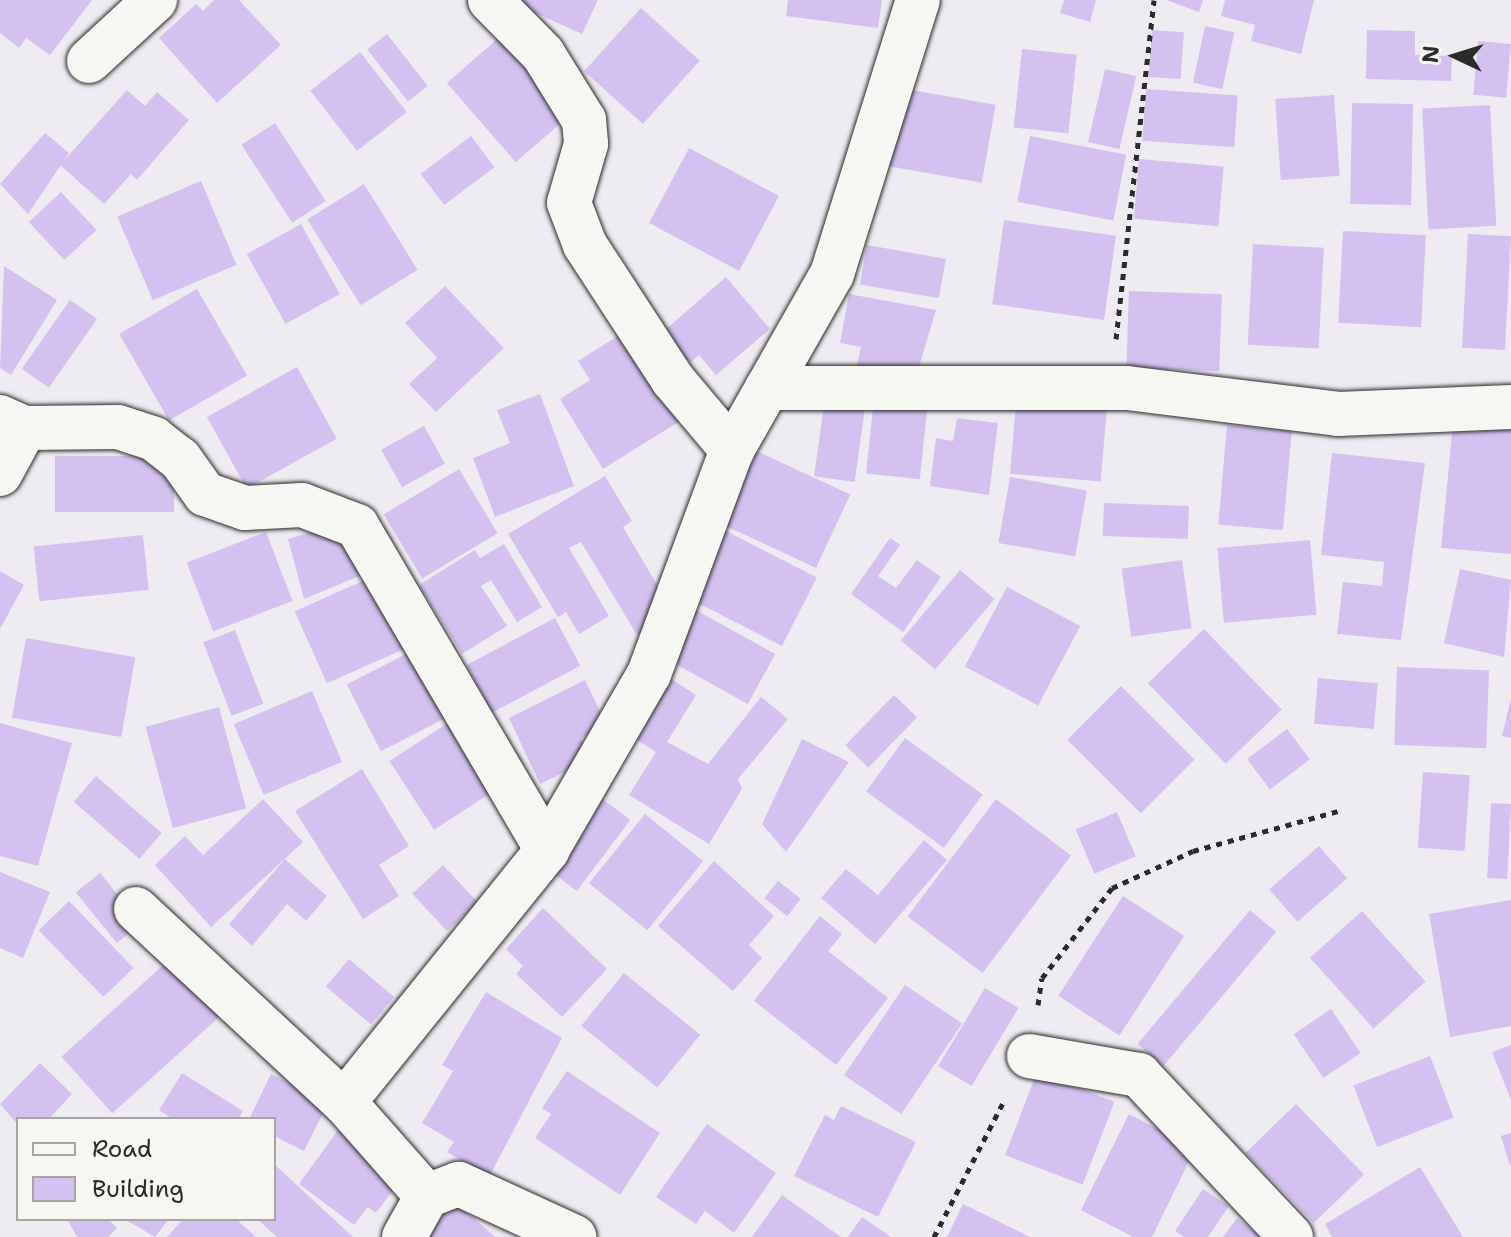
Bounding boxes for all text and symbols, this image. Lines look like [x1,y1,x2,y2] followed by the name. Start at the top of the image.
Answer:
[1415,16,1495,96] north arrow
[1415,45,1446,64] text: N
[16,1117,276,1221] legend
[92,1133,152,1165] text: Road
[92,1173,184,1205] text: Building

